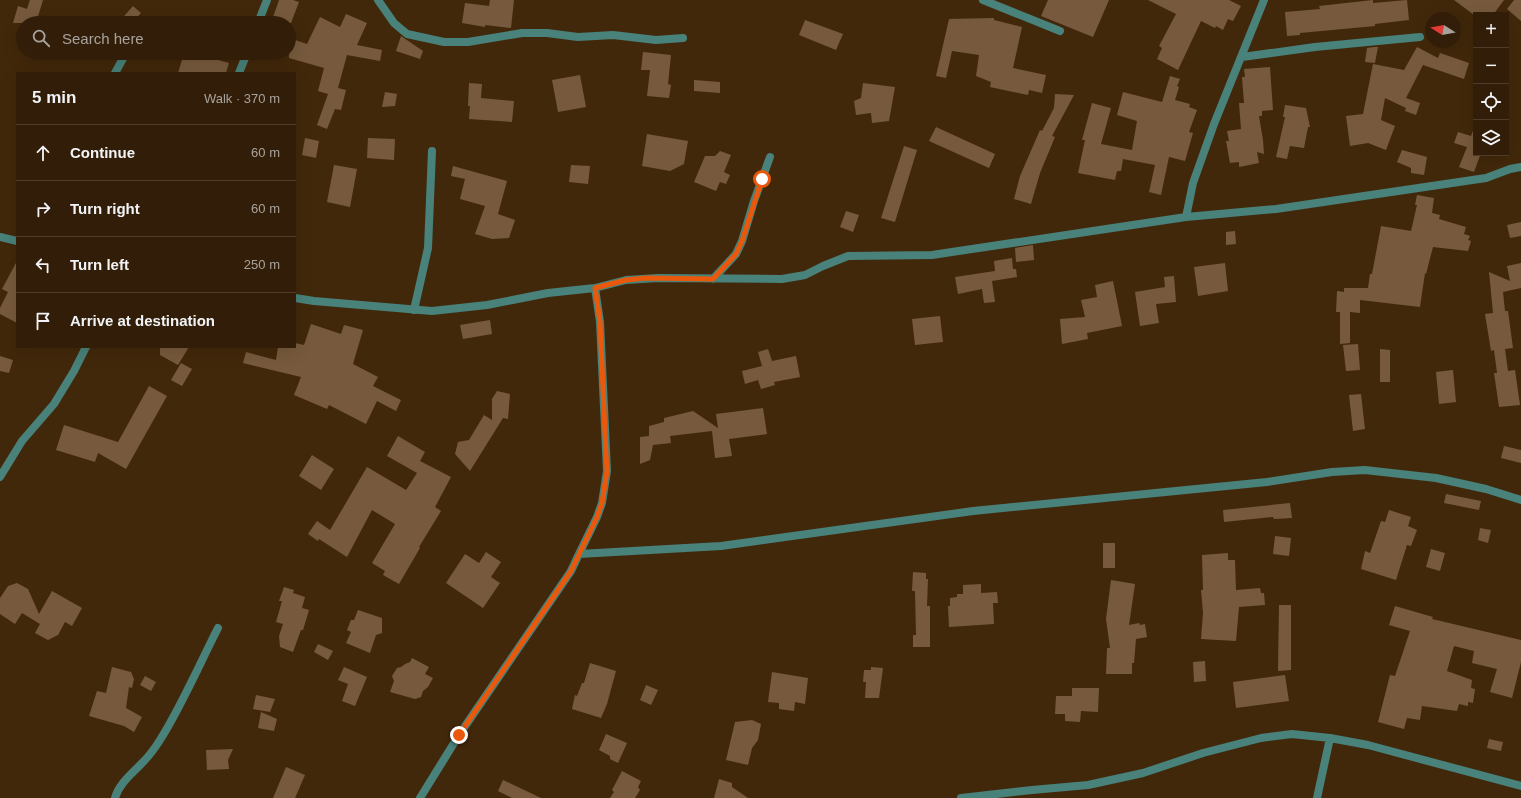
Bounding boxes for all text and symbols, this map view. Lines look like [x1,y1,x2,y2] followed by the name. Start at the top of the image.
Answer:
[1425,12,1461,48] north arrow
[1473,12,1509,156] map controls
[1473,12,1509,48] button: +
[16,16,296,60] search box
[30,27,52,49] icon: search
[62,30,144,47] text: Search here
[1473,48,1509,84] button: −
[1473,84,1509,120] button: locate
[32,88,76,107] text: 5 min
[204,91,280,106] text: Walk · 370 m
[1473,120,1509,156] button: layers
[32,142,54,164] icon: ahead
[70,144,135,161] text: Continue
[251,145,280,160] text: 60 m
[753,170,771,188] route start
[32,198,54,220] icon: right
[70,200,140,217] text: Turn right
[251,201,280,216] text: 60 m
[32,254,54,276] icon: left
[70,256,129,273] text: Turn left
[244,257,280,272] text: 250 m
[32,310,54,332] icon: arrive
[70,312,215,329] text: Arrive at destination
[450,726,468,744] route end

